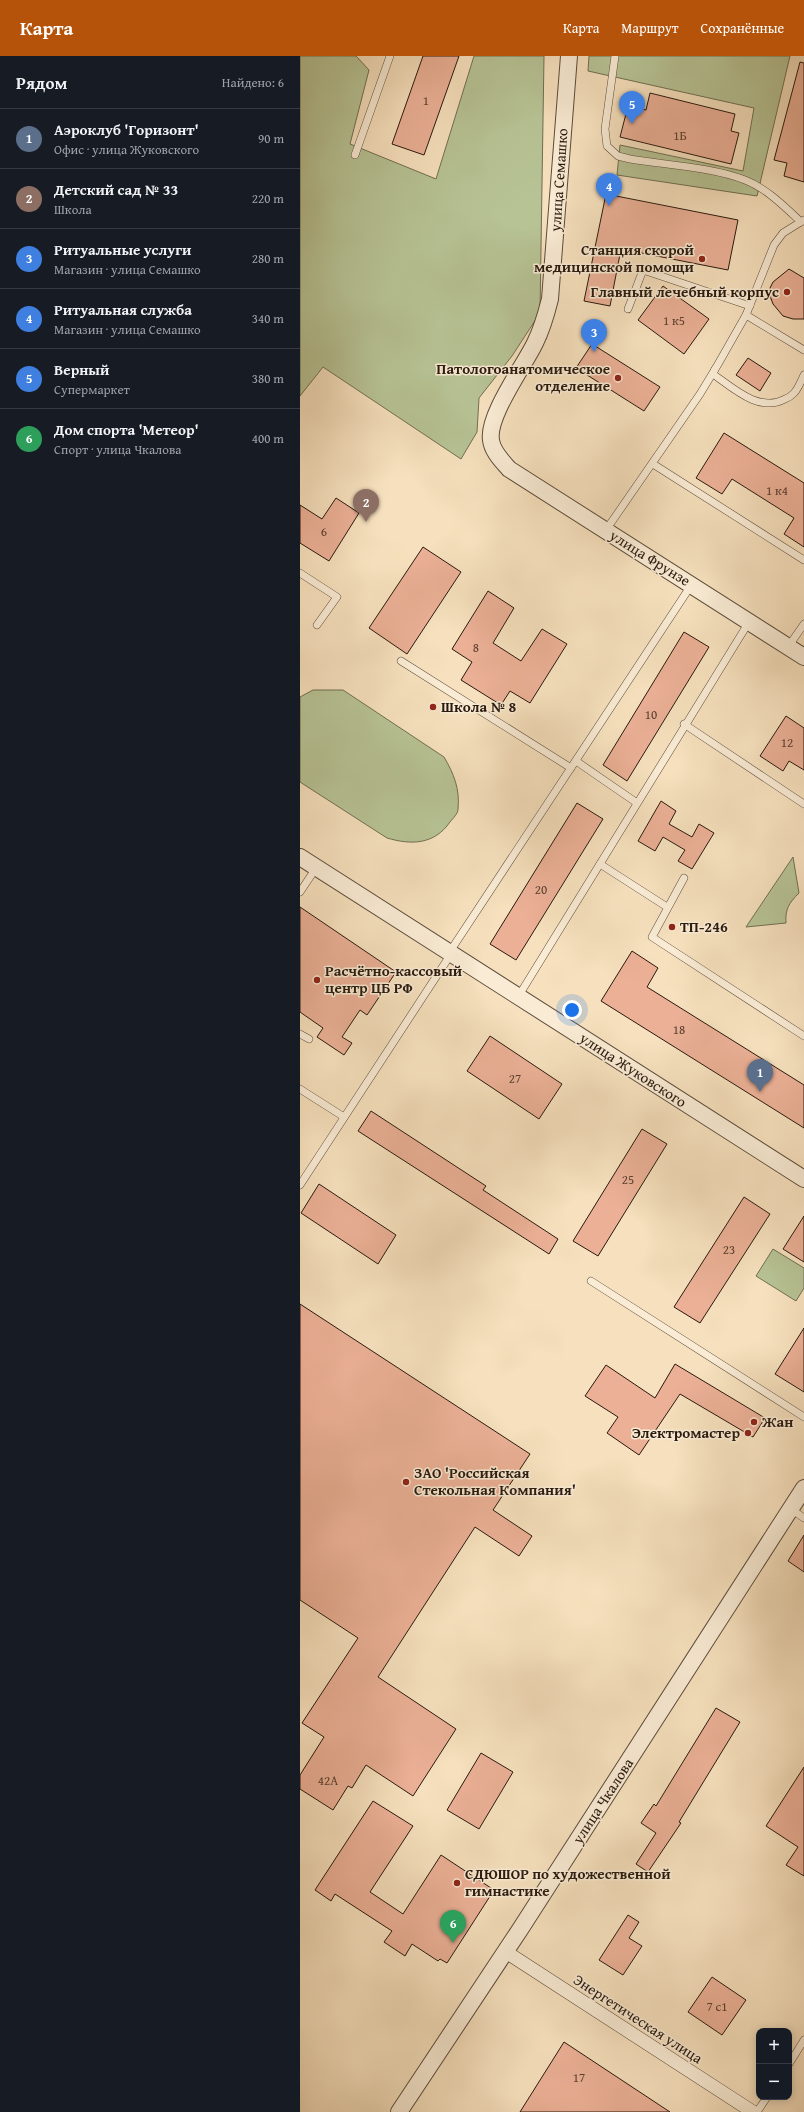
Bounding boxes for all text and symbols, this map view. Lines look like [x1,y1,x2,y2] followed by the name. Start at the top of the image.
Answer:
[20,14,73,42] text: Карта
[563,18,599,38] text: Карта
[621,18,679,38] text: Маршрут
[701,18,784,38] text: Сохранённые
[16,70,67,95] text: Рядом
[222,73,284,92] text: Найдено: 6
[423,91,429,110] house number: 1
[619,91,645,124] pin: 5
[54,119,199,140] text: Аэроклуб 'Горизонт'
[673,126,687,145] house number: 1Б
[544,127,573,233] street label: улица Семашко
[26,129,32,148] text: 1
[258,129,284,148] text: 90 m
[54,140,199,159] text: Офис · улица Жуковского
[596,173,622,206] pin: 4
[54,179,178,200] text: Детский сад № 33
[26,189,32,208] text: 2
[252,189,284,208] text: 220 m
[54,200,92,219] text: Школа
[54,239,191,260] text: Ритуальные услуги
[534,239,695,277] place label: Станция скорой медицинской помощи
[26,249,32,268] text: 3
[252,249,284,268] text: 280 m
[697,254,707,264] marker: Станция скорой медицинской помощи
[54,260,201,279] text: Магазин · улица Семашко
[591,281,779,302] place label: Главный лечебный корпус
[782,287,792,297] marker: Главный лечебный корпус
[54,299,192,320] text: Ритуальная служба
[26,309,32,328] text: 4
[252,309,284,328] text: 340 m
[663,311,685,330] house number: 1 к5
[581,319,607,352] pin: 3
[54,320,201,339] text: Магазин · улица Семашко
[436,358,610,396] place label: Патологоанатомическое отделение
[54,359,109,380] text: Верный
[26,369,32,388] text: 5
[252,369,284,388] text: 380 m
[613,373,623,383] marker: Патологоанатомическое отделение
[54,380,130,399] text: Супермаркет
[54,419,199,440] text: Дом спорта 'Метеор'
[26,429,32,448] text: 6
[252,429,284,448] text: 400 m
[54,440,181,459] text: Спорт · улица Чкалова
[766,481,788,500] house number: 1 к4
[353,489,379,522] pin: 2
[321,522,327,541] house number: 6
[605,524,695,591] street label: улица Фрунзе
[473,638,479,657] house number: 8
[441,696,516,717] place label: Школа № 8
[428,702,438,712] marker: Школа № 8
[645,705,657,724] house number: 10
[781,733,793,752] house number: 12
[535,880,547,899] house number: 20
[680,916,728,937] place label: ТП-246
[667,922,677,932] marker: ТП-246
[325,960,463,998] place label: Расчётно-кассовый центр ЦБ РФ
[312,975,322,985] marker: Расчётно-кассовый центр ЦБ РФ
[562,1000,582,1020] your location
[673,1020,685,1039] house number: 18
[575,1027,691,1112] street label: улица Жуковского
[747,1059,773,1092] pin: 1
[509,1069,521,1088] house number: 27
[622,1170,634,1189] house number: 25
[723,1240,735,1259] house number: 23
[761,1411,793,1432] place label: Жан
[749,1417,759,1427] marker: Жан
[632,1422,740,1443] place label: Электромастер
[743,1428,753,1438] marker: Электромастер
[414,1462,576,1500] place label: ЗАО 'Российская Стекольная Компания'
[401,1477,411,1487] marker: ЗАО 'Российская Стекольная Компания'
[566,1753,639,1849] street label: улица Чкалова
[318,1771,338,1790] house number: 42А
[465,1863,671,1901] place label: СДЮШОР по художественной гимнастике
[452,1878,462,1888] marker: СДЮШОР по художественной гимнастике
[440,1910,466,1943] pin: 6
[570,1969,708,2069] street label: Энергетическая улица
[706,1997,728,2016] house number: 7 с1
[756,2028,792,2100] map controls
[756,2028,792,2064] button: +
[756,2064,792,2100] button: −
[573,2068,585,2087] house number: 17

